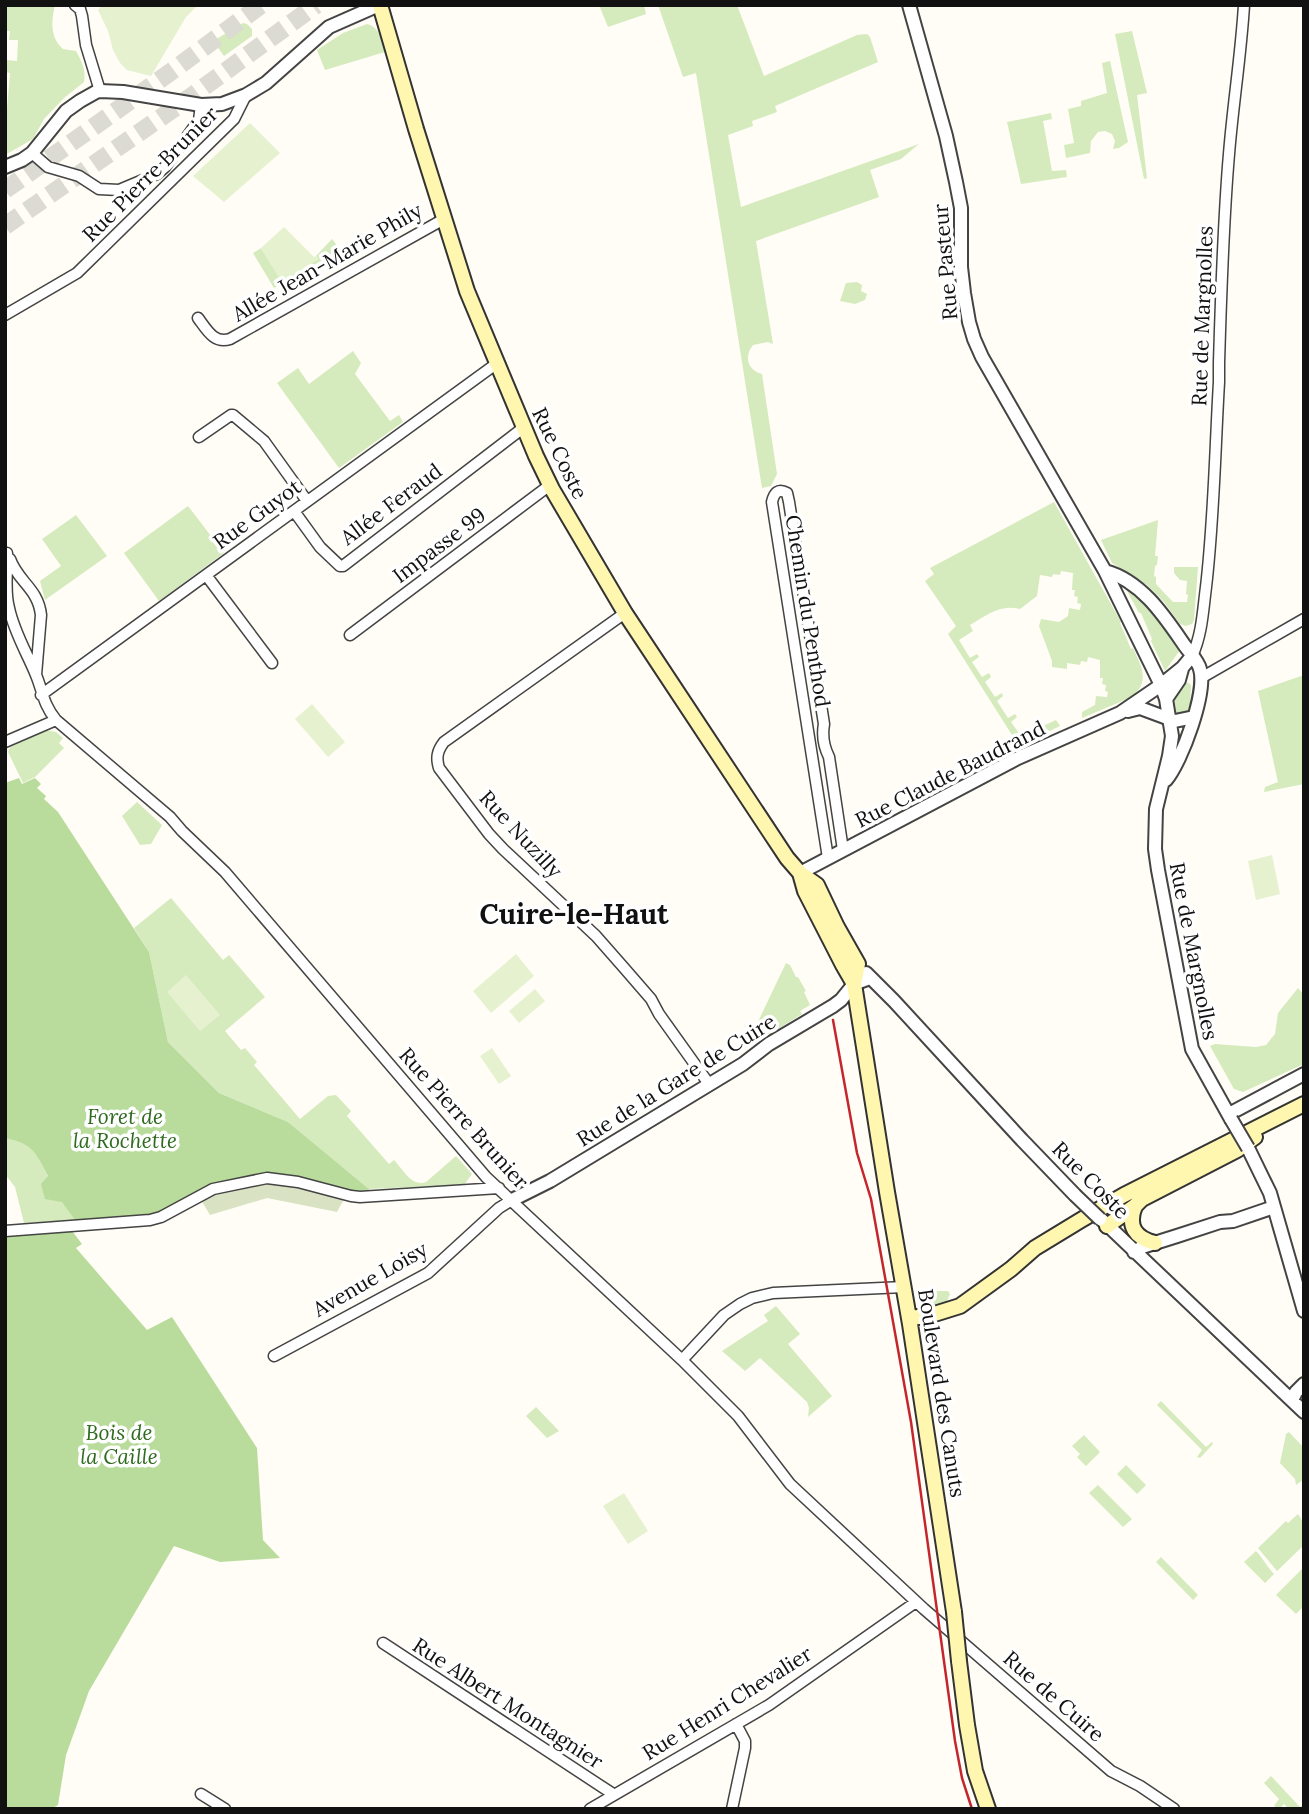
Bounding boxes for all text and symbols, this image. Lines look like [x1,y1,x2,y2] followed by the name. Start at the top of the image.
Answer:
[76,100,224,248] street label: Rue Pierre Brunier
[226,197,427,328] street label: Allée Jean-Marie Phily
[926,203,964,321] street label: Rue Pasteur
[1185,225,1219,407] street label: Rue de Margnolles
[526,403,594,503] street label: Rue Coste
[334,457,447,552] street label: Allée Feraud
[208,472,307,555] street label: Rue Guyot
[387,501,491,589] street label: Impasse 99
[779,513,837,709] street label: Chemin du Penthod
[850,714,1050,834] street label: Rue Claude Baudrand
[474,784,568,884] street label: Rue Nuzilly
[1164,860,1224,1042] street label: Rue de Margnolles
[479,896,669,932] district label: Cuire-le-Haut
[571,1008,781,1152] street label: Rue de la Gare de Cuire
[393,1042,535,1194] street label: Rue Pierre Brunier
[73,1103,177,1154] park label: Foret de la Rochette
[1047,1136,1135,1224] street label: Rue Coste
[307,1235,432,1323] street label: Avenue Loisy
[912,1287,972,1499] street label: Boulevard des Canuts
[80,1419,158,1470] park label: Bois de la Caille
[408,1631,608,1775] street label: Rue Albert Montagnier
[637,1640,817,1766] street label: Rue Henri Chevalier
[998,1645,1110,1747] street label: Rue de Cuire

